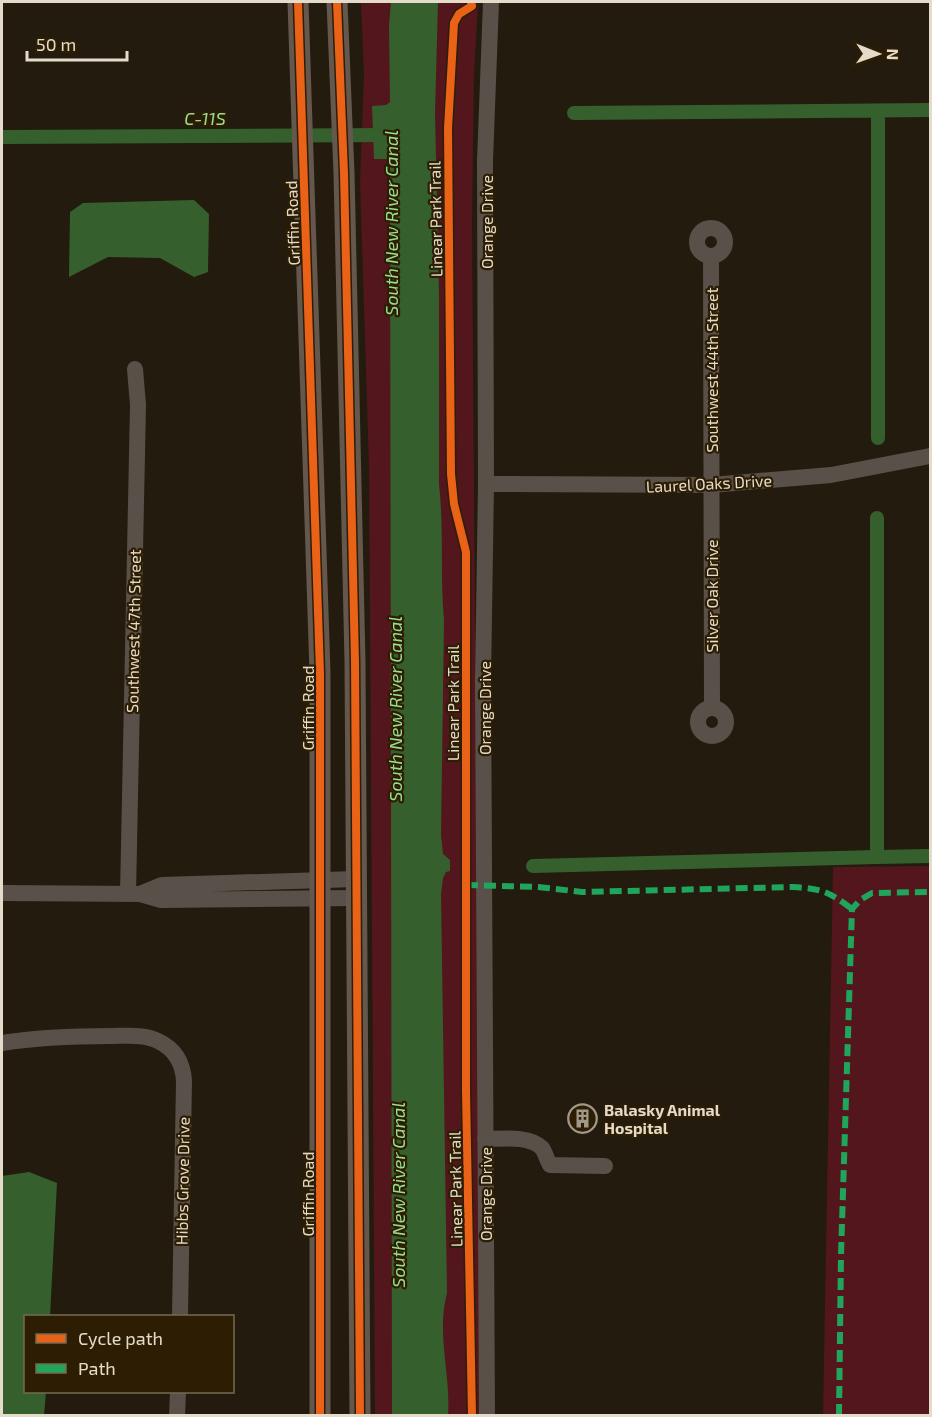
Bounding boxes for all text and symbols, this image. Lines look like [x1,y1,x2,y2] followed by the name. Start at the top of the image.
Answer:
[27,24,128,62] scale bar
[848,24,908,84] north arrow
[36,33,76,55] text: 50 m
[884,48,903,60] text: N
[184,107,226,129] water label: C-11S
[380,130,402,316] water label: South New River Canal
[424,161,446,277] street label: Linear Park Trail
[477,175,496,269] street label: Orange Drive
[281,180,303,266] street label: Griffin Road
[702,287,721,453] street label: Southwest 44th Street
[646,470,772,496] street label: Laurel Oaks Drive
[702,540,721,652] street label: Silver Oak Drive
[122,549,144,713] street label: Southwest 47th Street
[384,616,406,802] water label: South New River Canal
[443,645,462,761] street label: Linear Park Trail
[475,661,494,755] street label: Orange Drive
[298,665,317,751] street label: Griffin Road
[604,1100,721,1137] place label: Balasky Animal Hospital
[387,1102,409,1288] water label: South New River Canal
[567,1102,599,1134] building icon: Balasky Animal Hospital
[171,1117,193,1245] street label: Hibbs Grove Drive
[444,1131,466,1247] street label: Linear Park Trail
[476,1147,495,1241] street label: Orange Drive
[298,1151,317,1237] street label: Griffin Road
[24,1315,234,1393] legend
[78,1327,163,1349] text: Cycle path
[78,1357,116,1379] text: Path

